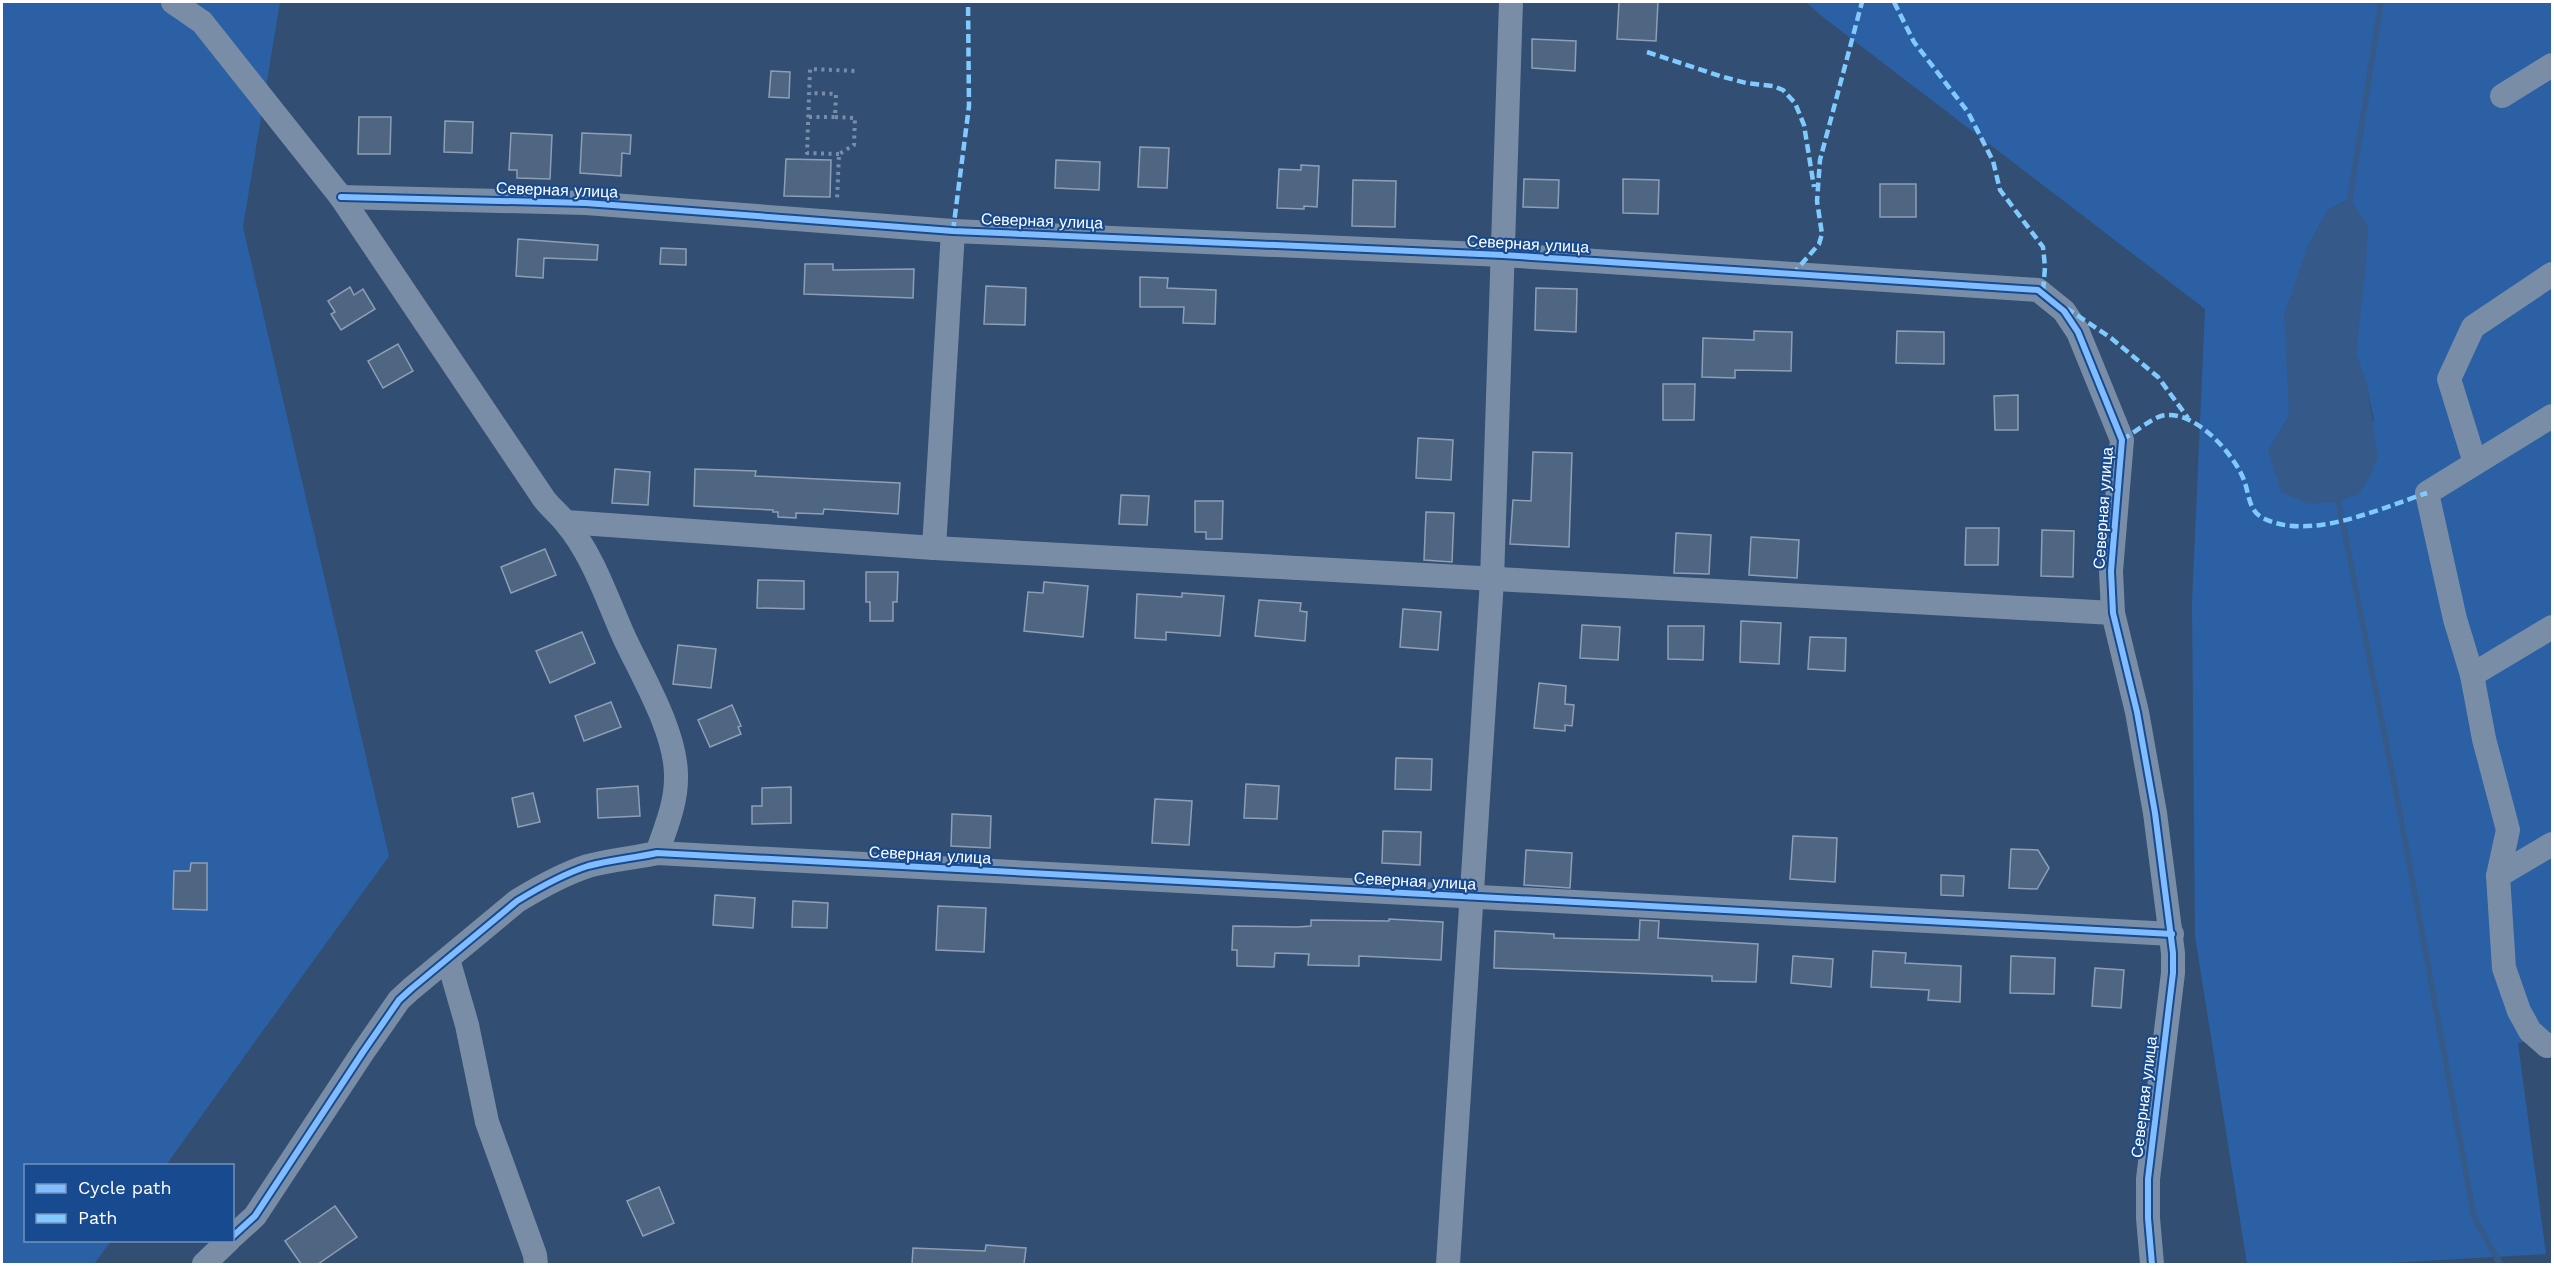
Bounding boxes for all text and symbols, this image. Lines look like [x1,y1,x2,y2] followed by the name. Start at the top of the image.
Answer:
[495,178,619,202] street label: Северная улица
[980,209,1104,233] street label: Северная улица
[1466,231,1590,257] street label: Северная улица
[2089,446,2117,570] street label: Северная улица
[868,842,992,868] street label: Северная улица
[1353,868,1477,894] street label: Северная улица
[2127,1035,2161,1159] street label: Северная улица
[24,1164,234,1242] legend
[78,1177,172,1198] text: Cycle path
[78,1207,118,1228] text: Path

